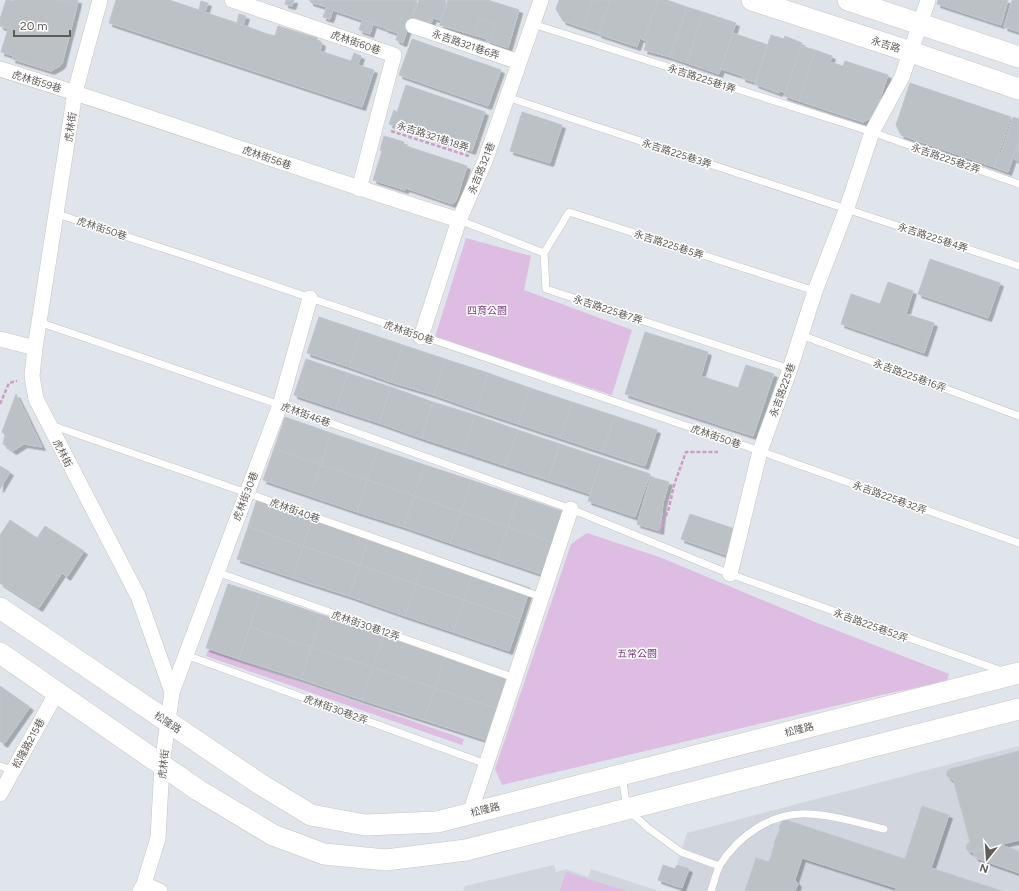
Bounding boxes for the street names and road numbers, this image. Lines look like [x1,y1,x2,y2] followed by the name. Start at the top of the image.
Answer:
[430,27,501,62] street label: 永吉路321巷6弄
[329,28,383,57] street label: 虎林街60巷
[870,34,902,55] street label: 永吉路
[666,61,738,96] street label: 永吉路225巷1弄
[10,68,63,95] street label: 虎林街59巷
[62,111,79,143] street label: 虎林街
[395,119,471,154] street label: 永吉路321巷18弄
[640,136,713,171] street label: 永吉路225巷3弄
[465,140,498,196] street label: 永吉路321巷
[909,141,982,176] street label: 永吉路225巷2弄
[240,143,293,172] street label: 虎林街56巷
[75,214,129,243] street label: 虎林街50巷
[896,220,970,255] street label: 永吉路225巷4弄
[632,227,705,262] street label: 永吉路225巷5弄
[571,292,644,327] street label: 永吉路225巷7弄
[382,318,436,347] street label: 虎林街50巷
[872,356,948,395] street label: 永吉路225巷16弄
[767,361,798,419] street label: 永吉路225巷
[279,399,332,429] street label: 虎林街46巷
[689,422,743,451] street label: 虎林街50巷
[50,437,75,470] street label: 虎林街
[230,470,261,523] street label: 虎林街30巷
[851,478,929,517] street label: 永吉路225巷32弄
[268,495,322,526] street label: 虎林街40巷
[832,606,910,645] street label: 永吉路225巷52弄
[330,608,402,643] street label: 虎林街30巷12弄
[302,692,370,727] street label: 虎林街30巷2弄
[152,709,184,736] street label: 松隆路
[9,716,48,771] street label: 松隆路215巷
[783,720,815,739] street label: 松隆路
[155,748,172,780] street label: 虎林街
[469,800,501,819] street label: 松隆路

